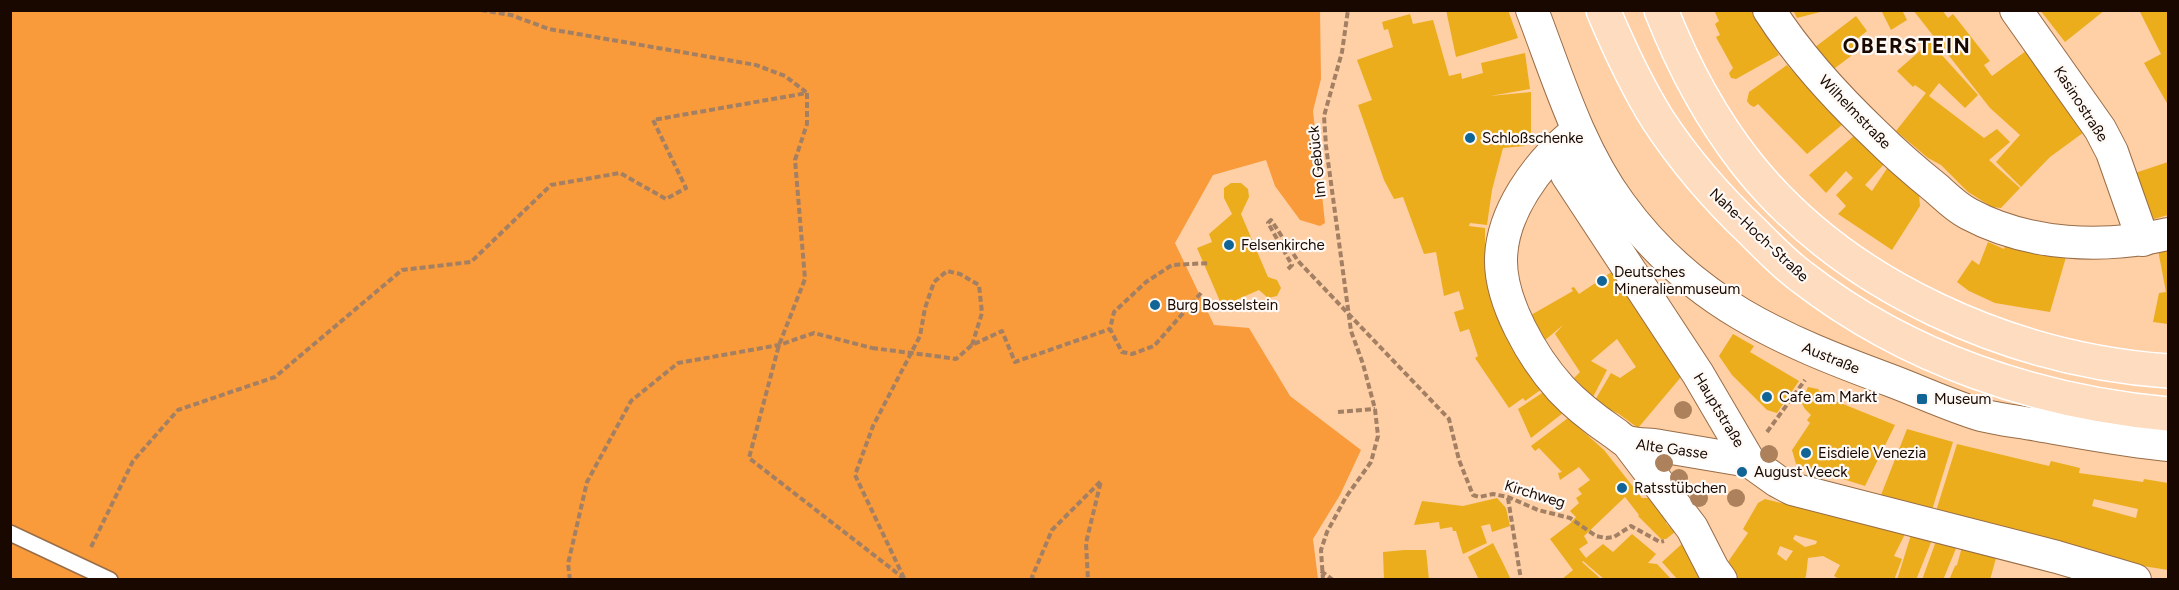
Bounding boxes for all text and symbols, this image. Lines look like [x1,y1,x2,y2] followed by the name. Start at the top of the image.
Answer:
[1843,33,1971,58] district label: OBERSTEIN
[2050,63,2112,145] street label: Kasinostraße
[1815,71,1895,153] street label: Wilhelmstraße
[1304,124,1330,199] street label: Im Gebück
[1482,129,1584,147] place label: Schloßschenke
[1463,131,1477,145] marker: Schloßschenke
[1706,184,1812,286] street label: Nahe-Hoch-Straße
[1241,236,1325,254] place label: Felsenkirche
[1222,238,1236,252] marker: Felsenkirche
[1614,263,1740,298] place label: Deutsches Mineralienmuseum
[1595,274,1609,288] marker: Deutsches Mineralienmuseum
[1167,296,1278,314] place label: Burg Bosselstein
[1148,298,1162,312] marker: Burg Bosselstein
[1800,338,1862,378] street label: Austraße
[1690,369,1748,451] street label: Hauptstraße
[1779,388,1878,406] place label: Cafe am Markt
[1760,390,1774,404] marker: Cafe am Markt
[1934,390,1991,408] place label: Museum
[1915,392,1929,406] marker: Museum
[1635,435,1709,463] street label: Alte Gasse
[1818,444,1926,462] place label: Eisdiele Venezia
[1799,446,1813,460] marker: Eisdiele Venezia
[1754,463,1848,481] place label: August Veeck
[1735,465,1749,479] marker: August Veeck
[1502,476,1568,512] street label: Kirchweg
[1634,479,1727,497] place label: Ratsstübchen
[1615,481,1629,495] marker: Ratsstübchen

